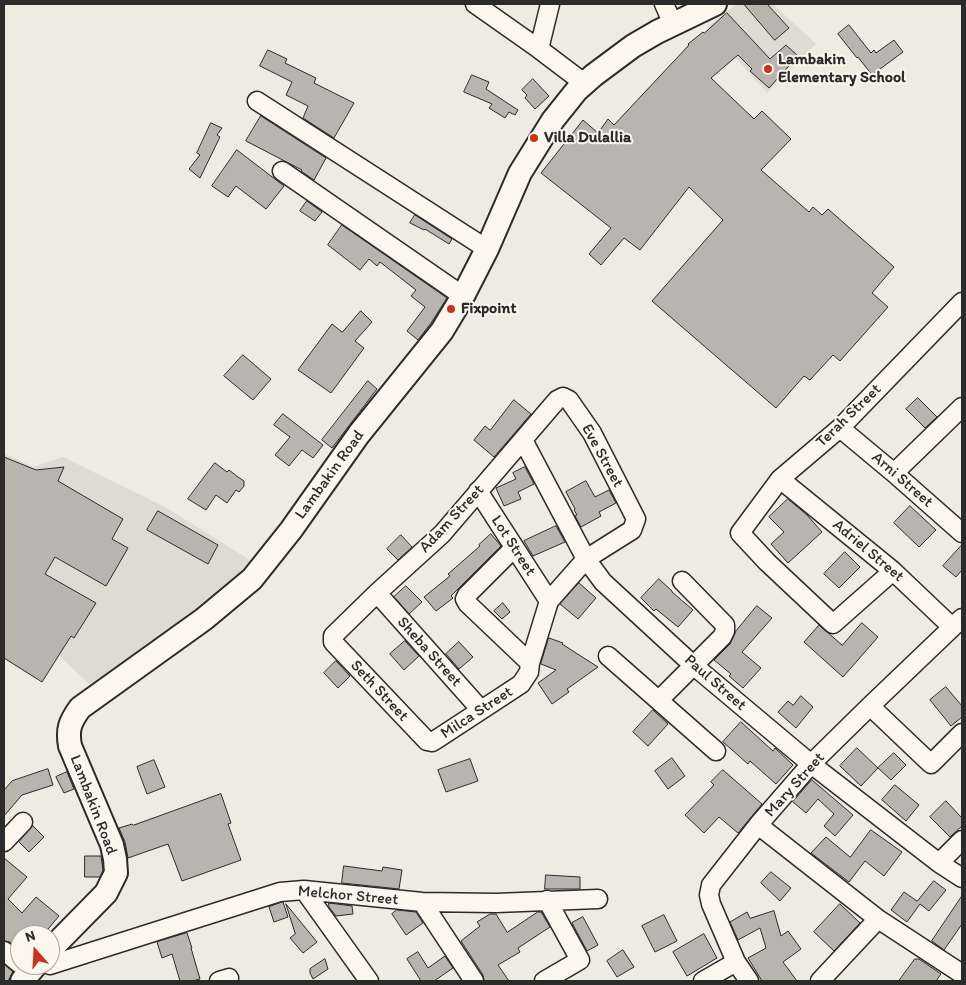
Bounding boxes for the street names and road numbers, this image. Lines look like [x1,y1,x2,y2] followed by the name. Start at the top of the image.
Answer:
[812,380,886,452] street label: Terah Street
[577,421,627,491] street label: Eve Street
[291,427,369,523] street label: Lambakin Road
[867,448,937,512] street label: Arni Street
[416,481,488,557] street label: Adam Street
[486,512,540,580] street label: Lot Street
[828,516,908,586] street label: Adriel Street
[393,613,465,691] street label: Sheba Street
[680,651,750,715] street label: Paul Street
[346,656,412,726] street label: Seth Street
[437,683,517,743] street label: Milca Street
[761,749,829,821] street label: Mary Street
[65,752,121,858] street label: Lambakin Road
[297,882,399,910] street label: Melchor Street

